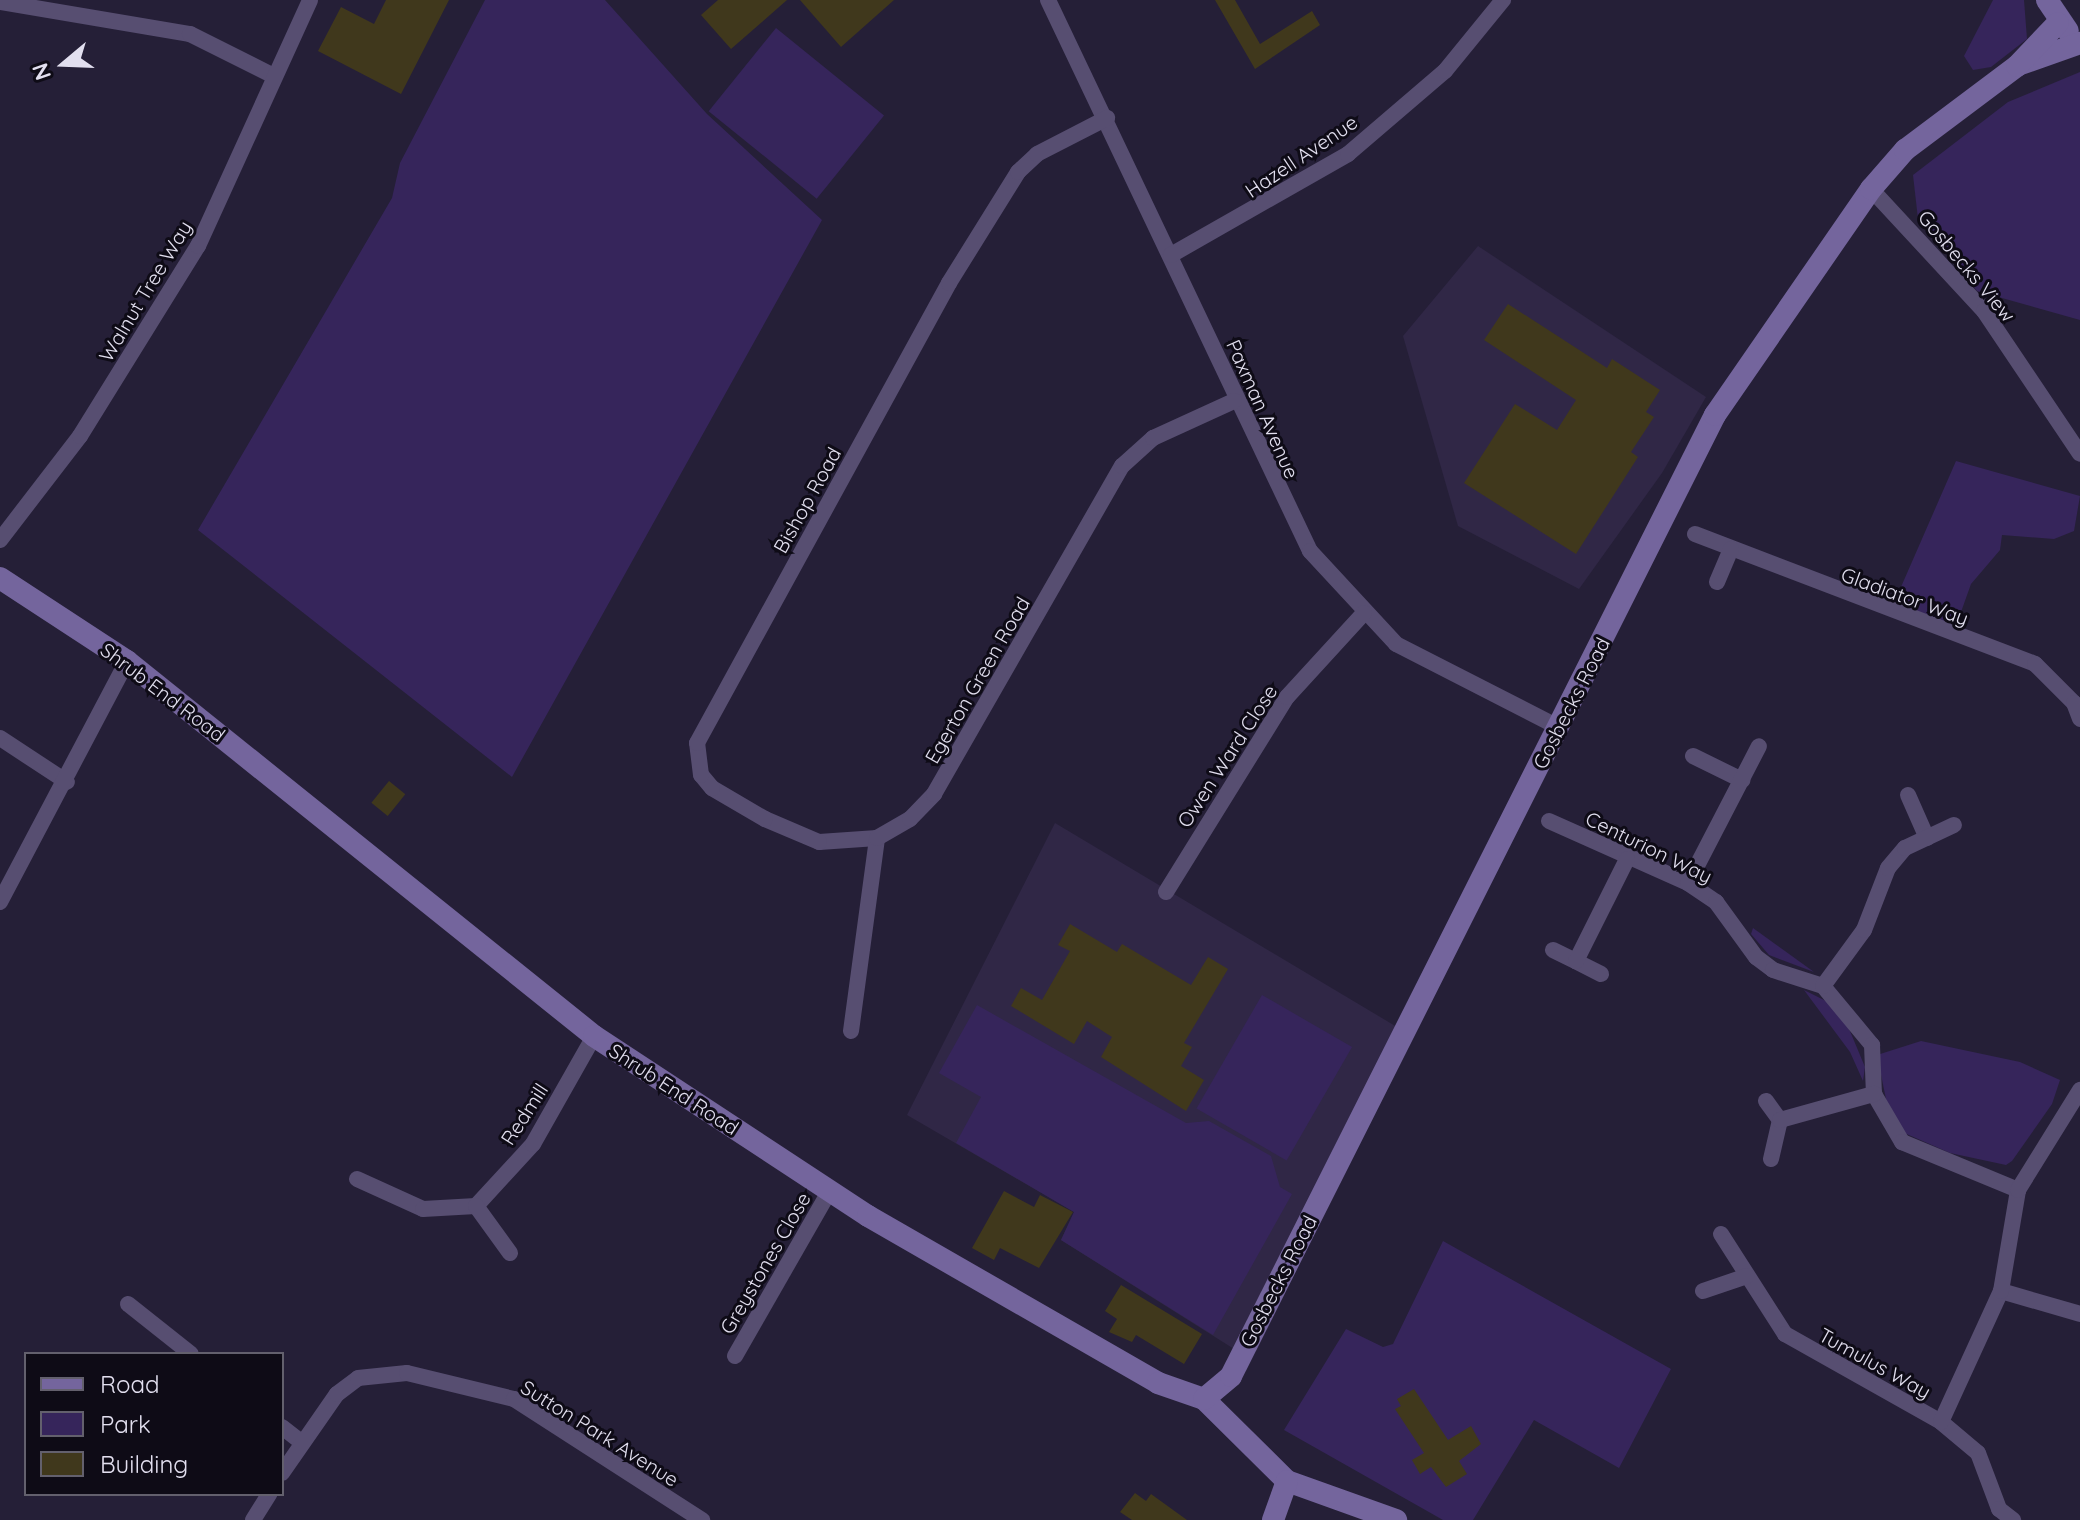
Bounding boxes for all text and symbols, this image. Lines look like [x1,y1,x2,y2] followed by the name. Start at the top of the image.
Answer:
[24,24,104,104] north arrow
[25,60,57,84] text: N
[1240,110,1362,202] street label: Hazell Avenue
[1913,205,2021,327] street label: Gosbecks View
[94,216,196,366] street label: Walnut Tree Way
[1222,336,1304,482] street label: Paxman Avenue
[768,443,846,557] street label: Bishop Road
[1838,562,1972,630] street label: Gladiator Way
[920,592,1034,768] street label: Egerton Green Road
[1528,633,1614,773] street label: Gosbecks Road
[96,637,230,747] street label: Shrub End Road
[1172,680,1282,832] street label: Owen Ward Close
[1582,806,1716,888] street label: Centurion Way
[605,1038,743,1140] street label: Shrub End Road
[495,1079,553,1149] street label: Redmill
[715,1188,815,1338] street label: Greystones Close
[1235,1211,1321,1351] street label: Gosbecks Road
[1815,1322,1935,1404] street label: Tumulus Way
[24,1352,284,1496] legend
[100,1369,160,1399] text: Road
[517,1375,683,1491] street label: Sutton Park Avenue
[100,1409,151,1439] text: Park
[100,1449,188,1479] text: Building

